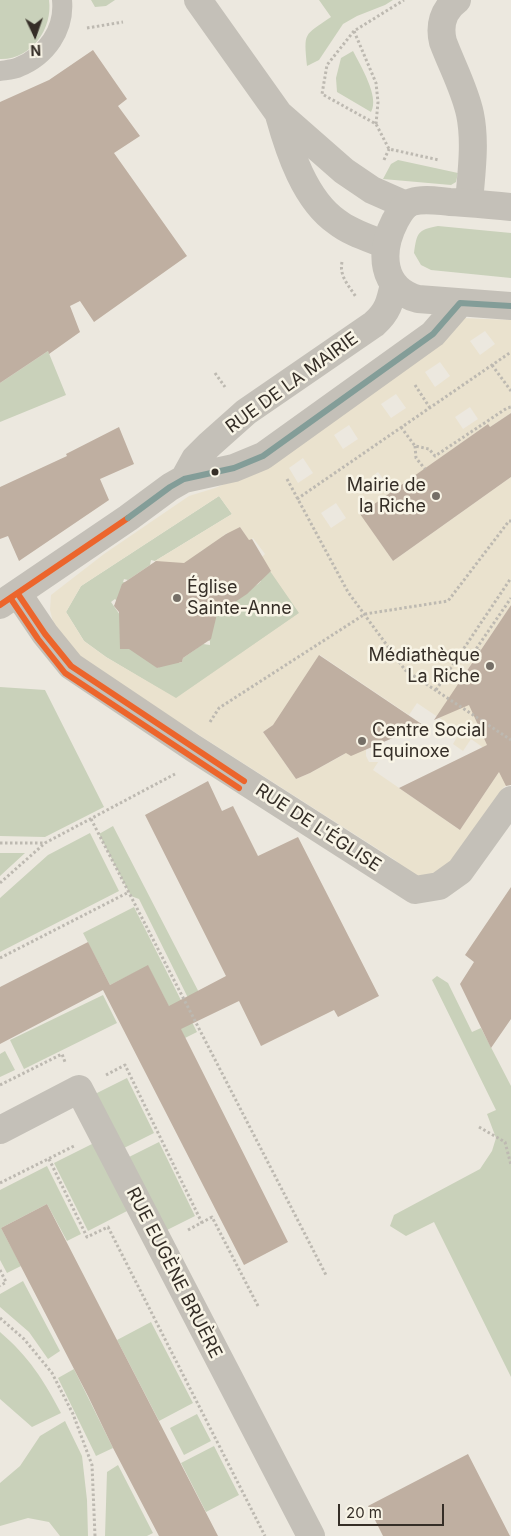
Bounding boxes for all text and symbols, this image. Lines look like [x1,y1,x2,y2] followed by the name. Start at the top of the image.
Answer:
[10,10,60,60] north arrow
[30,42,42,59] text: N
[222,328,362,438] street label: RUE DE LA MAIRIE
[210,467,220,477] unlabelled marker
[347,475,426,518] place label: Mairie de la Riche
[430,490,442,502] marker: Mairie de la Riche
[187,577,292,620] place label: Église Sainte-Anne
[171,592,183,604] marker: Église Sainte-Anne
[369,645,480,688] place label: Médiathèque La Riche
[484,660,496,672] marker: Médiathèque La Riche
[372,720,486,762] place label: Centre Social Equinoxe
[356,735,368,747] marker: Centre Social Equinoxe
[251,779,385,877] street label: RUE DE L'ÉGLISE
[122,1184,226,1362] street label: RUE EUGÈNE BRUÈRE
[341,1494,447,1526] scale bar
[346,1503,382,1522] text: 20 m

